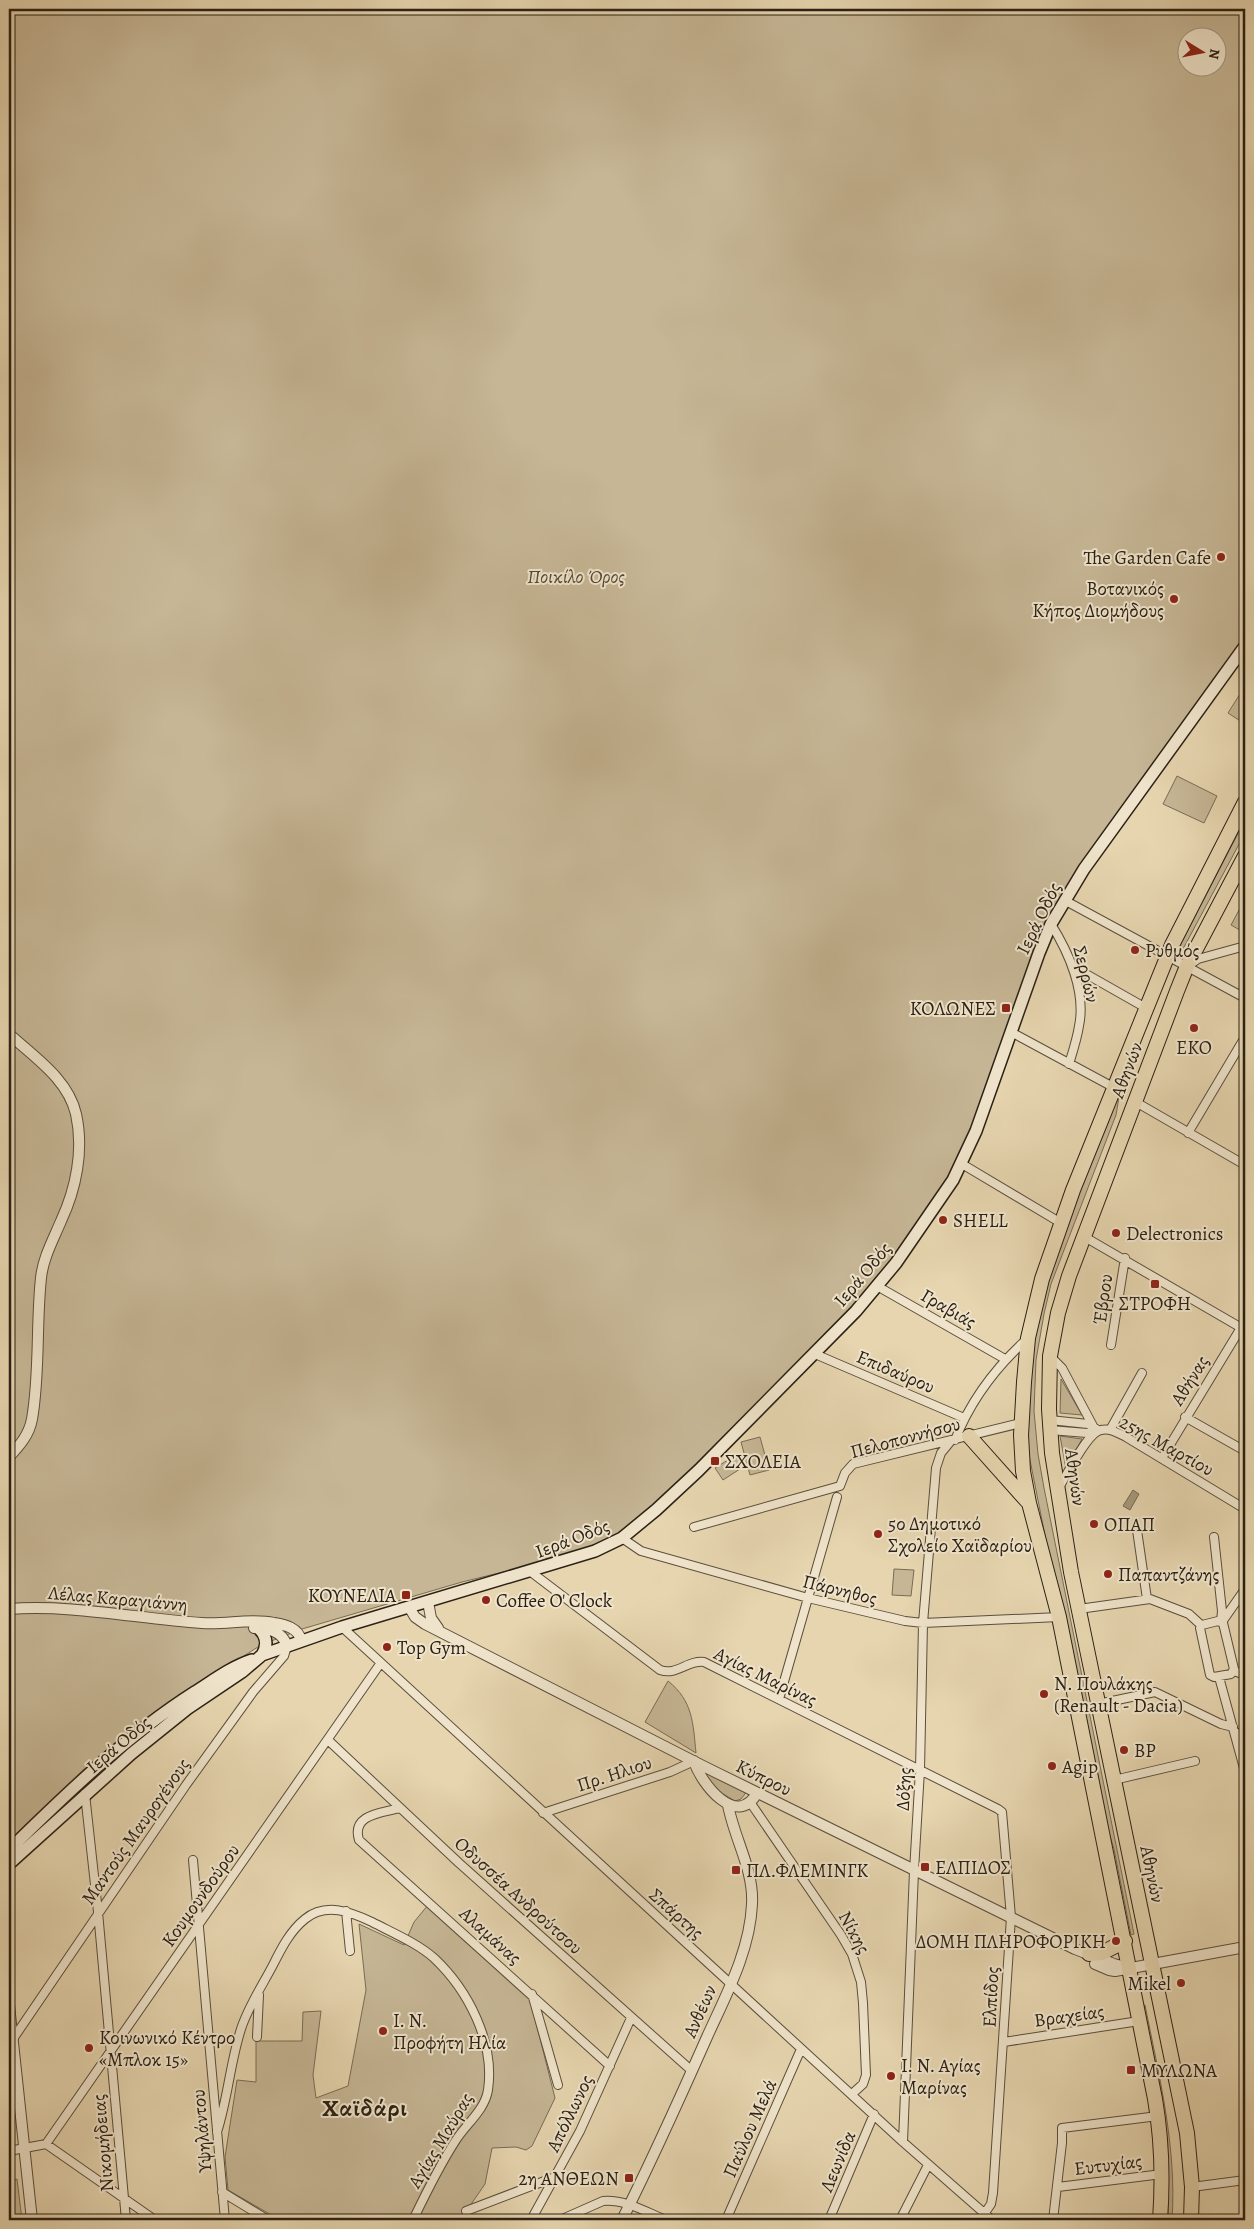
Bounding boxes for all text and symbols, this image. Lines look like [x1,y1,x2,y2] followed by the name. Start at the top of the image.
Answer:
[1176,28,1226,78] north arrow
[1204,47,1225,61] text: N
[1083,545,1211,571] place label: The Garden Cafe
[1215,551,1227,563] marker: The Garden Cafe
[527,564,625,590] park label: Ποικίλο Όρος
[1032,576,1164,624] place label: Βοτανικός Κήπος Διομήδους
[1168,593,1180,605] marker: Βοτανικός Κήπος Διομήδους
[1010,878,1068,959] street label: Ιερά Οδός
[1145,938,1200,964] place label: Ρυθμός
[1066,943,1106,1005] street label: Σερρών
[1129,944,1141,956] marker: Ρυθμός
[910,996,996,1022] place label: ΚΟΛΩΝΕΣ
[1000,1002,1012,1014] marker: ΚΟΛΩΝΕΣ
[1188,1022,1200,1034] marker: EKO
[1176,1035,1212,1061] place label: EKO
[1104,1039,1149,1103] street label: Αθηνών
[953,1208,1008,1234] place label: SHELL
[937,1214,949,1226] marker: SHELL
[1126,1221,1223,1247] place label: Delectronics
[1110,1227,1122,1239] marker: Delectronics
[828,1237,898,1313] street label: Ιερά Οδός
[1087,1272,1119,1326] street label: Έβρου
[1149,1278,1161,1290] marker: ΣΤΡΟΦΗ
[916,1283,981,1335] street label: Γραβιάς
[1119,1291,1191,1317] place label: ΣΤΡΟΦΗ
[853,1344,939,1400] street label: Επιδαύρου
[1164,1350,1215,1411] street label: Αθήνας
[1114,1409,1219,1483] street label: 25ης Μαρτίου
[847,1411,963,1465] street label: Πελοποννήσου
[1058,1446,1092,1508] street label: Αθηνών
[725,1449,802,1475] place label: ΣΧΟΛΕΙΑ
[709,1455,721,1467] marker: ΣΧΟΛΕΙΑ
[888,1511,1032,1559] place label: 5ο Δημοτικό Σχολείο Χαϊδαρίου
[1104,1512,1155,1538] place label: ΟΠΑΠ
[532,1513,613,1565] street label: Ιερά Οδός
[1088,1518,1100,1530] marker: ΟΠΑΠ
[872,1528,884,1540] marker: 5ο Δημοτικό Σχολείο Χαϊδαρίου
[1118,1562,1219,1588] place label: Παπαντζάνης
[800,1568,880,1612] street label: Πάρνηθος
[1102,1568,1114,1580] marker: Παπαντζάνης
[46,1580,189,1618] street label: Λέλας Καραγιάννη
[308,1583,397,1609] place label: ΚΟΥΝΕΛΙΑ
[496,1588,613,1614] place label: Coffee O' Clock
[400,1589,412,1601] marker: ΚΟΥΝΕΛΙΑ
[480,1594,492,1606] marker: Coffee O' Clock
[397,1635,466,1661] place label: Top Gym
[709,1640,821,1713] street label: Αγίας Μαρίνας
[381,1641,393,1653] marker: Top Gym
[1054,1671,1183,1719] place label: Ν. Πουλάκης (Renault - Dacia)
[1038,1688,1050,1700] marker: Ν. Πουλάκης (Renault - Dacia)
[81,1710,157,1780] street label: Ιερά Οδός
[1134,1738,1156,1764] place label: BP
[1118,1744,1130,1756] marker: BP
[573,1750,655,1798] street label: Πρ. Ηλιου
[75,1753,196,1910] street label: Μαντούς Μαυρογένους
[731,1753,796,1803] street label: Κύπρου
[1061,1754,1098,1780] place label: Agip
[1046,1760,1058,1772] marker: Agip
[890,1767,918,1811] street label: Δόξης
[448,1831,588,1960] street label: Οδυσσέα Ανδρούτσου
[156,1839,246,1952] street label: Κουμουνδούρου
[1133,1842,1171,1905] street label: Αθηνών
[935,1855,1011,1881] place label: ΕΛΠΙΔΟΣ
[746,1858,868,1884] place label: ΠΛ.ΦΛΕΜΙΝΓΚ
[919,1861,931,1873] marker: ΕΛΠΙΔΟΣ
[730,1864,742,1876] marker: ΠΛ.ΦΛΕΜΙΝΓΚ
[643,1882,709,1945] street label: Σπάρτης
[453,1900,527,1971] street label: Αλαμάνας
[832,1906,877,1959] street label: Νίκης
[916,1929,1106,1955] place label: ΔΟΜΗ ΠΛΗΡΟΦΟΡΙΚΗ
[1110,1935,1122,1947] marker: ΔΟΜΗ ΠΛΗΡΟΦΟΡΙΚΗ
[976,1966,1006,2028] street label: Ελπίδος
[1128,1971,1171,1997] place label: Mikel
[1175,1977,1187,1989] marker: Mikel
[676,1981,723,2043] street label: Ανθέων
[1032,1998,1106,2034] street label: Βραχείας
[393,2008,506,2056] place label: Ι. Ν. Προφήτη Ηλία
[99,2025,235,2073] place label: Κοινωνικό Κέντρο «Μπλοκ 15»
[377,2025,389,2037] marker: Ι. Ν. Προφήτη Ηλία
[83,2042,95,2054] marker: Κοινωνικό Κέντρο «Μπλοκ 15»
[901,2053,981,2101] place label: Ι. Ν. Αγίας Μαρίνας
[1141,2058,1218,2084] place label: ΜΥΛΩΝΑ
[1125,2064,1137,2076] marker: ΜΥΛΩΝΑ
[540,2070,600,2157] street label: Απόλλωνος
[885,2070,897,2082] marker: Ι. Ν. Αγίας Μαρίνας
[717,2075,783,2182] street label: Παύλου Μελά
[185,2088,219,2175] street label: Υψηλάντου
[402,2088,480,2194] street label: Αγίας Μαύρας
[322,2092,408,2124] district label: Χαϊδάρι
[86,2093,120,2193] street label: Νικομήδειας
[813,2127,862,2197] street label: Λεωνίδα
[1073,2148,1144,2182] street label: Ευτυχίας
[518,2166,619,2192] place label: 2η ΑΝΘΕΩΝ
[623,2172,635,2184] marker: 2η ΑΝΘΕΩΝ

